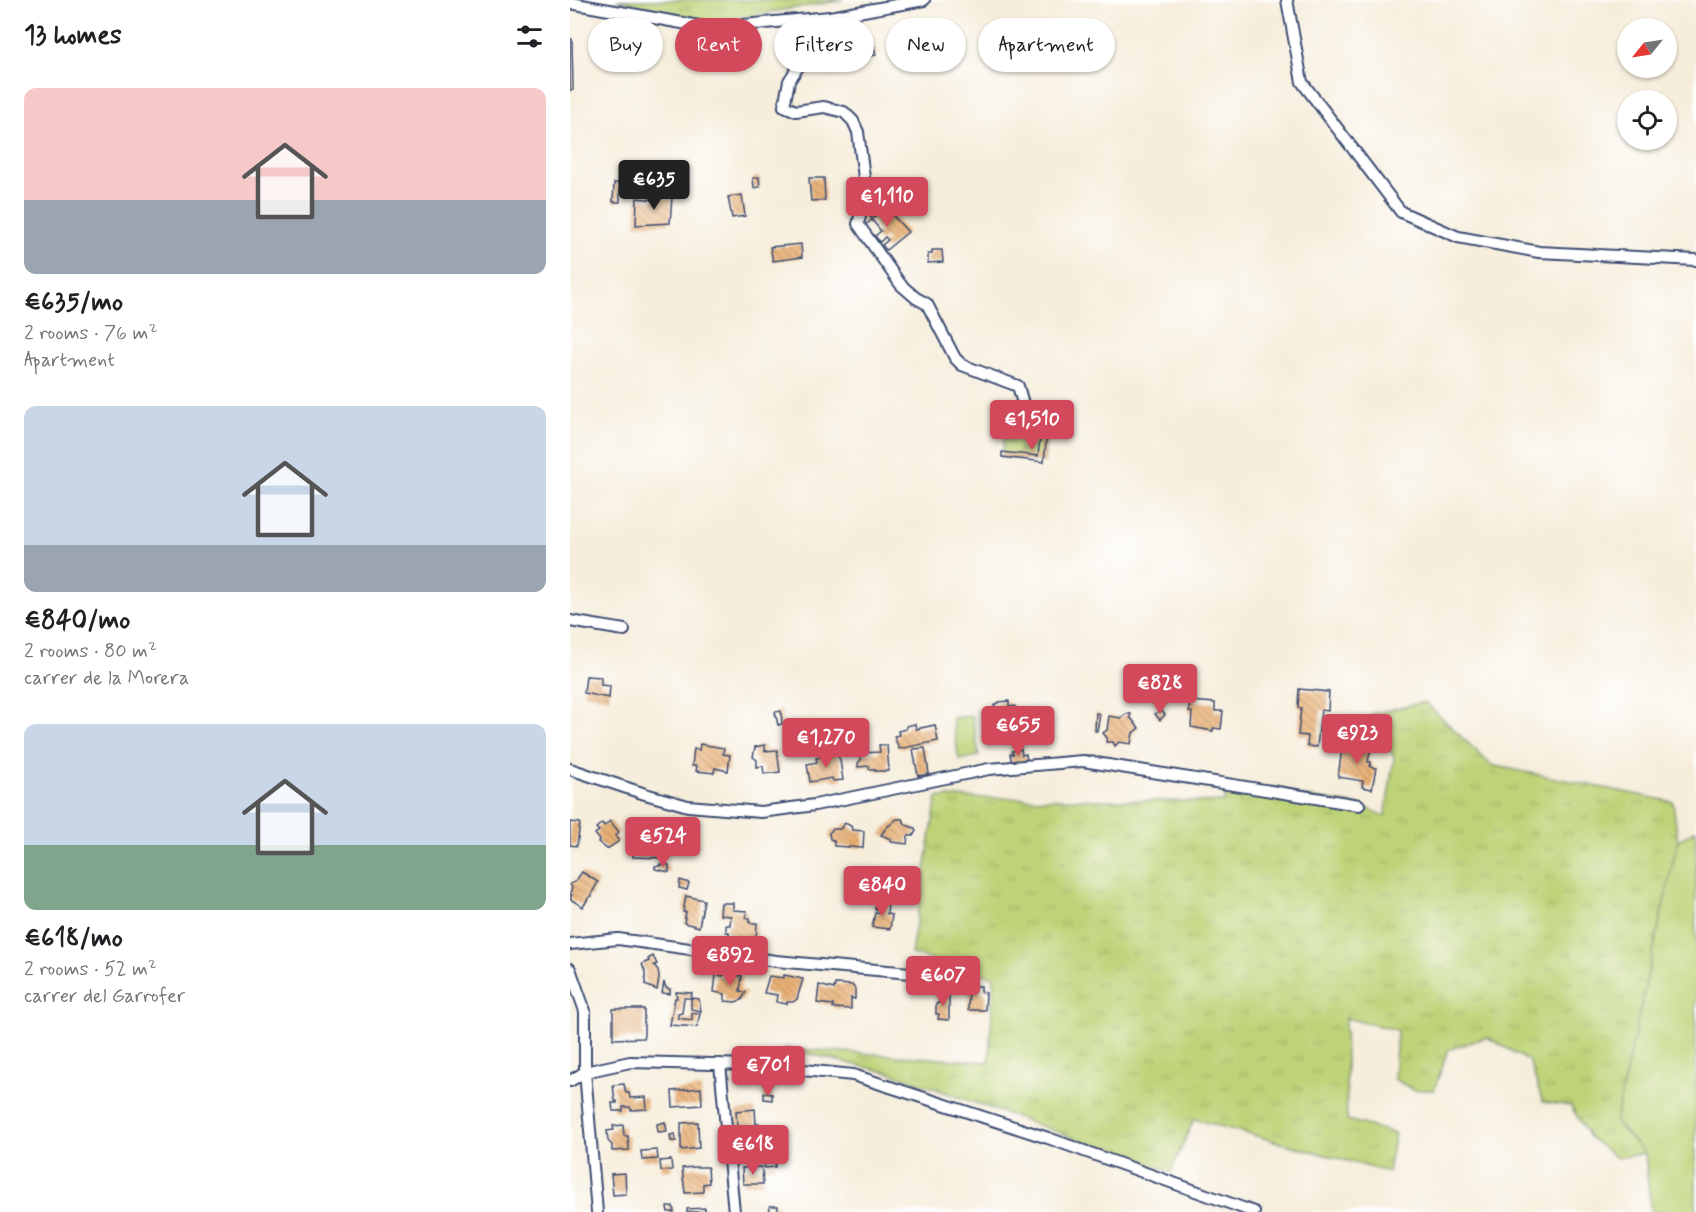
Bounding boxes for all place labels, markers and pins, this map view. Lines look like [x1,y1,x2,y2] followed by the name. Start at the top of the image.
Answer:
[618,160,690,211] pin: €635
[838,177,936,228] pin: €1,110
[983,400,1081,451] pin: €1,510
[1124,664,1196,715] pin: €828
[982,706,1054,757] pin: €655
[1321,714,1393,765] pin: €923
[777,718,875,769] pin: €1,270
[627,817,699,868] pin: €524
[846,866,918,917] pin: €840
[694,936,766,987] pin: €892
[907,956,979,1007] pin: €607
[732,1046,804,1097] pin: €701
[717,1125,789,1176] pin: €618

